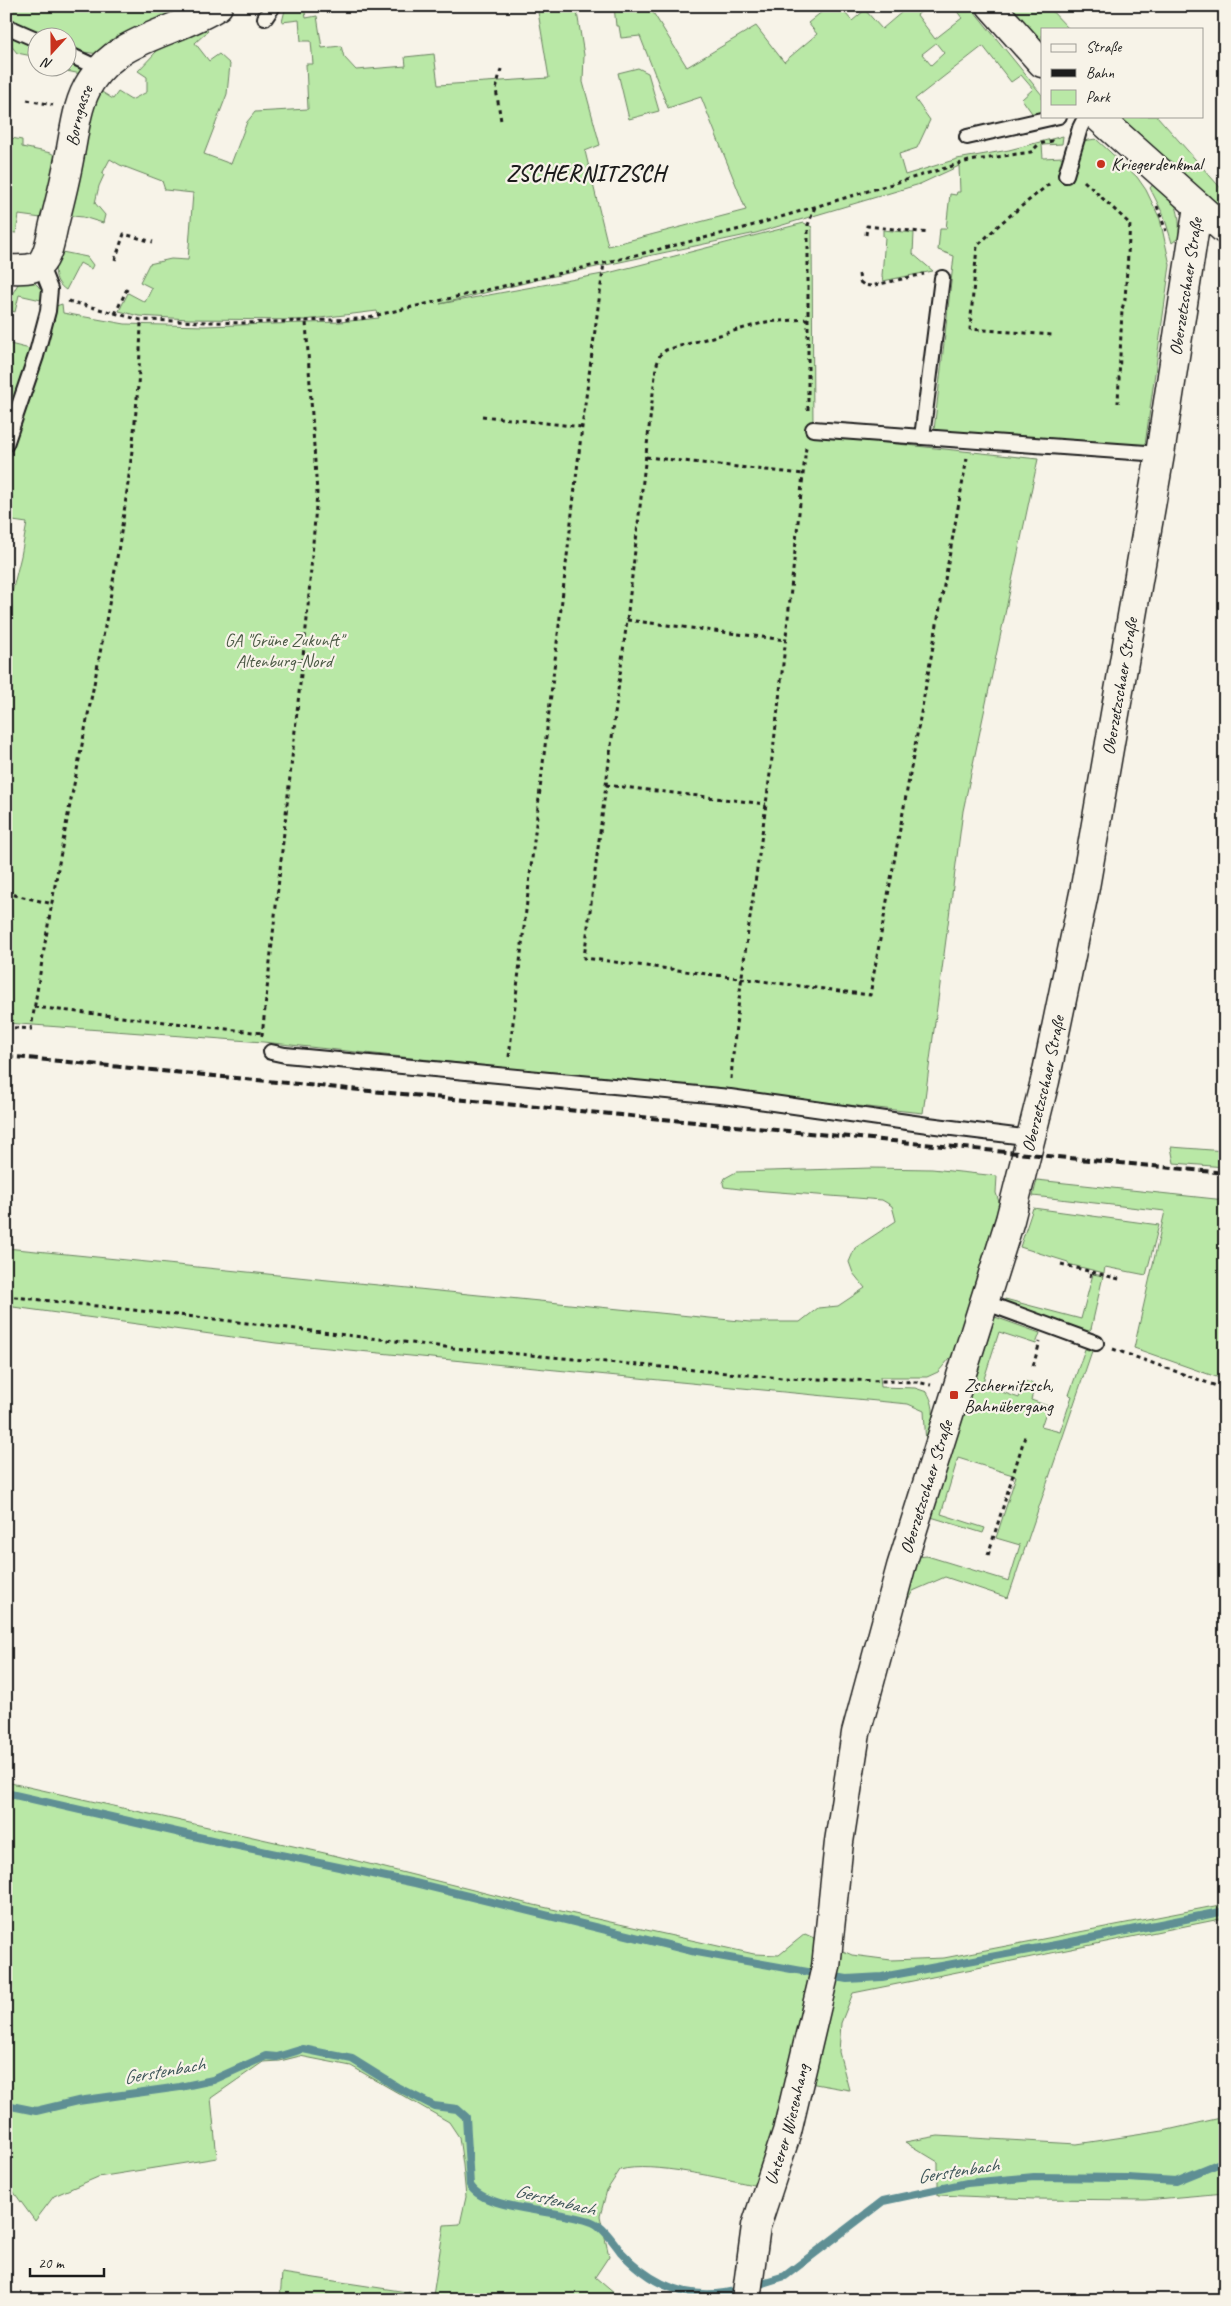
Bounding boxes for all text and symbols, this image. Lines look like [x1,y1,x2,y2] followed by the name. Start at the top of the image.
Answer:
[28,28,78,78] north arrow
[1041,28,1204,118] legend
[1086,38,1122,57] text: Straße
[38,53,55,73] text: N
[1086,64,1114,83] text: Bahn
[61,80,98,148] street label: Borngasse
[1086,88,1111,107] text: Park
[1111,153,1205,175] place label: Kriegerdenkmal
[1095,158,1107,170] marker: Kriegerdenkmal
[506,160,669,188] district label: ZSCHERNITZSCH
[1164,215,1207,357] street label: Oberzetzschaer Straße
[1097,615,1143,757] street label: Oberzetzschaer Straße
[225,629,347,672] park label: GA "Grüne Zukunft" Altenburg-Nord
[1017,1013,1069,1154] street label: Oberzetzschaer Straße
[964,1374,1054,1417] place label: Zschernitzsch, Bahnübergang
[948,1389,960,1401] marker: Zschernitzsch, Bahnübergang
[895,1416,958,1557] street label: Oberzetzschaer Straße
[122,2052,208,2090] water label: Gerstenbach
[759,2060,814,2188] street label: Unterer Wiesenhang
[916,2152,1002,2189] water label: Gerstenbach
[512,2178,600,2222] water label: Gerstenbach
[30,2246,104,2278] scale bar
[38,2254,65,2273] text: 20 m

